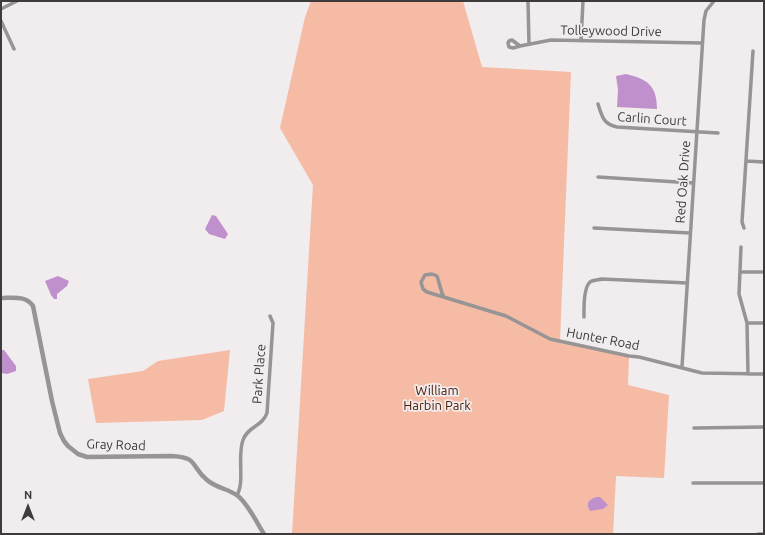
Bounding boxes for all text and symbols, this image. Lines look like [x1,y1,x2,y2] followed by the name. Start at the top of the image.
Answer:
[560,22,662,40] street label: Tolleywood Drive
[617,109,687,129] street label: Carlin Court
[672,140,694,224] street label: Red Oak Drive
[565,324,641,354] street label: Hunter Road
[249,344,269,404] street label: Park Place
[403,383,471,414] park label: William Harbin Park
[86,436,146,454] street label: Gray Road
[8,487,48,527] north arrow
[24,489,32,501] text: N

